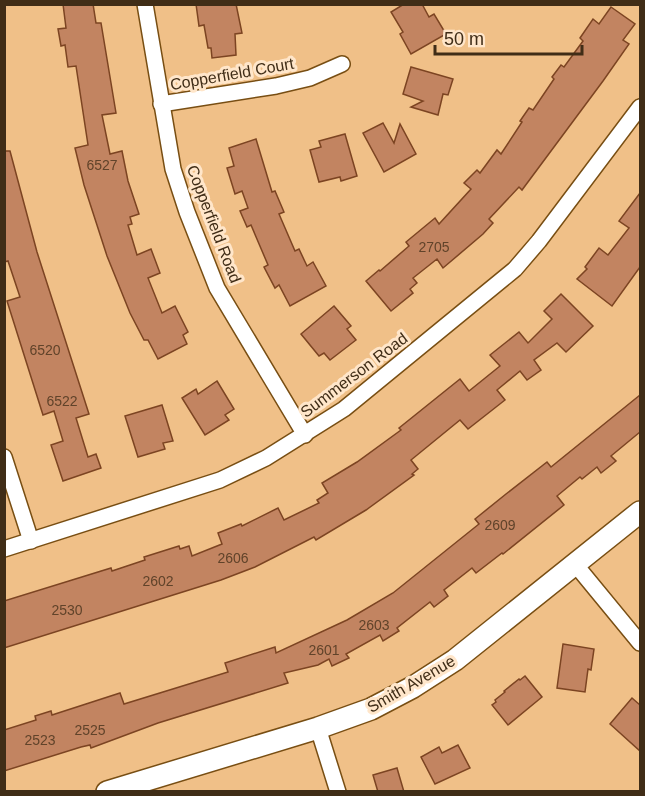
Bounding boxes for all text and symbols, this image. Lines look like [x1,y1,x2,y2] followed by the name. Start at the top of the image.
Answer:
[435,18,582,56] scale bar
[444,29,484,49] text: 50 m
[169,55,296,93] street label: Copperfield Court
[86,157,118,173] house number: 6527
[184,163,244,285] street label: Copperfield Road
[418,239,450,255] house number: 2705
[297,329,411,421] street label: Summerson Road
[29,342,61,358] house number: 6520
[46,393,78,409] house number: 6522
[484,517,516,533] house number: 2609
[217,550,249,566] house number: 2606
[142,573,174,589] house number: 2602
[51,602,83,618] house number: 2530
[358,617,390,633] house number: 2603
[308,642,340,658] house number: 2601
[364,652,458,716] street label: Smith Avenue
[74,722,106,738] house number: 2525
[24,732,56,748] house number: 2523

